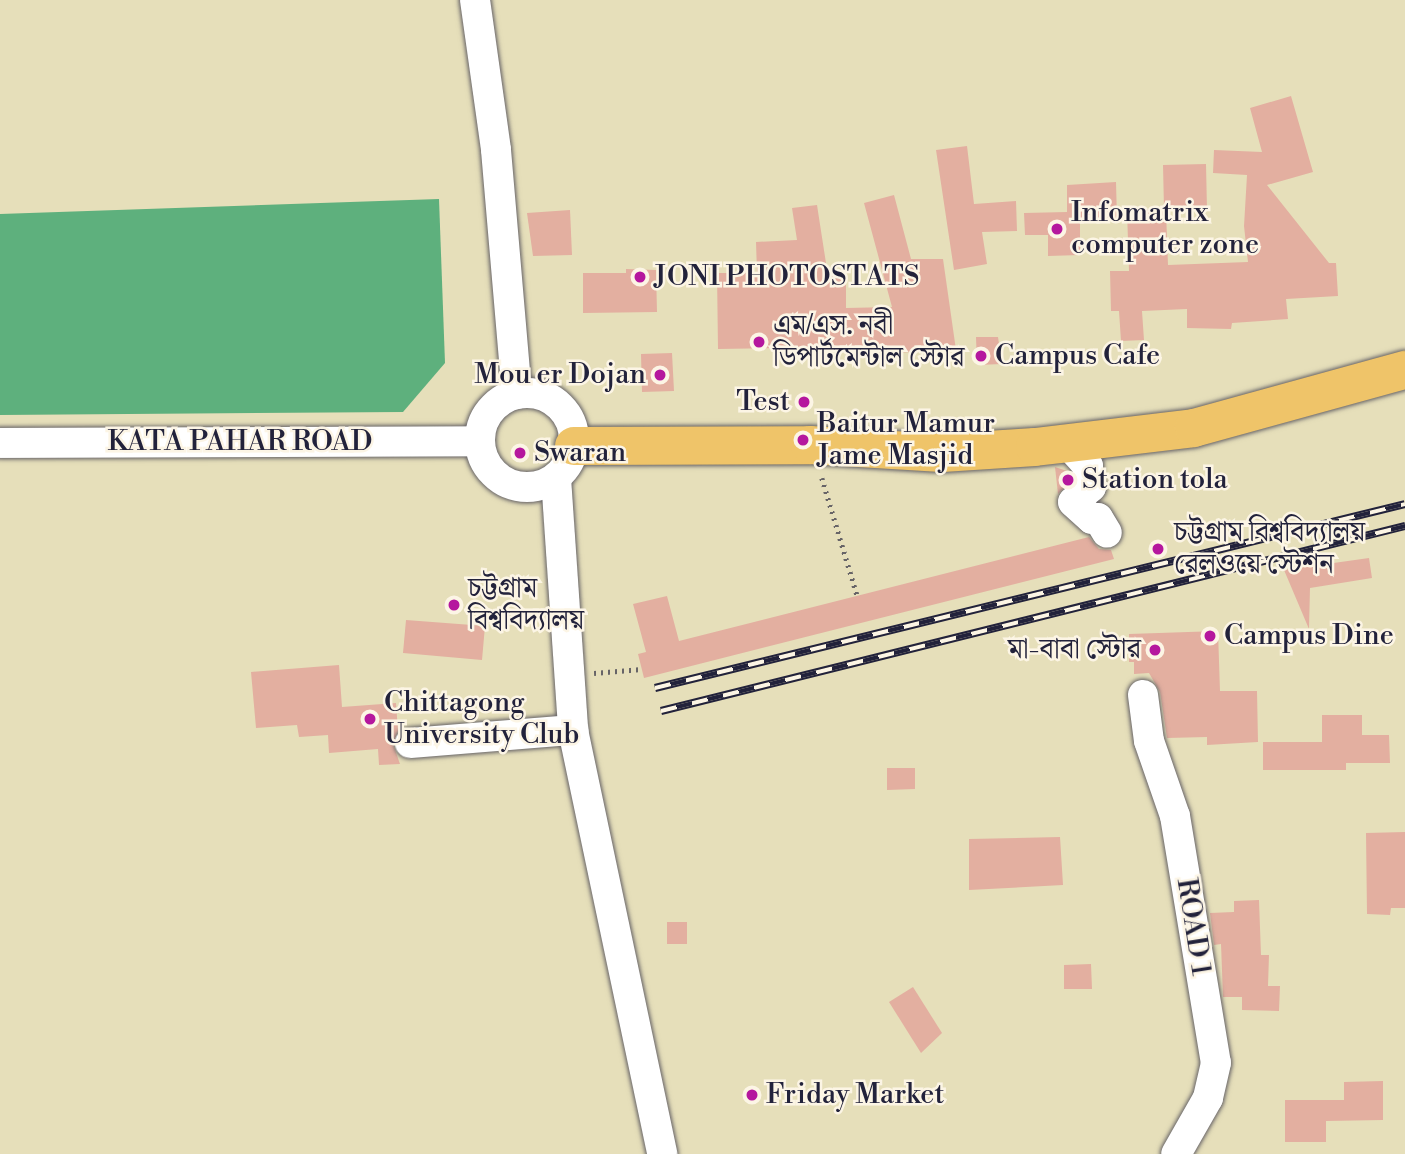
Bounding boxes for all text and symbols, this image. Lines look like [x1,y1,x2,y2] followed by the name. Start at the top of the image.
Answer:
[1071,196,1259,262] place label: Infomatrix computer zone
[1049,221,1065,237] marker: Infomatrix computer zone
[654,260,920,294] place label: JONI PHOTOSTATS
[632,269,648,285] marker: JONI PHOTOSTATS
[773,309,964,375] place label: এম/এস. নবী ডিপার্টমেন্টাল স্টোর
[751,334,767,350] marker: এম/এস. নবী ডিপার্টমেন্টাল স্টোর
[995,339,1160,373] place label: Campus Cafe
[973,348,989,364] marker: Campus Cafe
[474,358,646,392] place label: Mou er Dojan
[652,367,668,383] marker: Mou er Dojan
[736,385,790,419] place label: Test
[796,394,812,410] marker: Test
[817,407,995,473] place label: Baitur Mamur Jame Masjid
[108,425,372,459] street label: KATA PAHAR ROAD
[795,432,811,448] marker: Baitur Mamur Jame Masjid
[534,436,626,470] place label: Swaran
[512,445,528,461] marker: Swaran
[1082,463,1228,497] place label: Station tola
[1060,472,1076,488] marker: Station tola
[1174,516,1365,582] place label: চট্টগ্রাম বিশ্ববিদ্যালয় রেলওয়ে স্টেশন
[1148,539,1168,559] marker: চট্টগ্রাম বিশ্ববিদ্যালয় রেলওয়ে স্টেশন
[468,572,584,638] place label: চট্টগ্রাম বিশ্ববিদ্যালয়
[446,597,462,613] marker: চট্টগ্রাম বিশ্ববিদ্যালয়
[1224,619,1394,653] place label: Campus Dine
[1202,628,1218,644] marker: Campus Dine
[1008,633,1141,667] place label: মা-বাবা স্টোর
[1147,642,1163,658] marker: মা-বাবা স্টোর
[384,686,580,752] place label: Chittagong University Club
[362,711,378,727] marker: Chittagong University Club
[1169,876,1217,978] street label: ROAD 1
[766,1078,944,1112] place label: Friday Market
[744,1087,760,1103] marker: Friday Market

